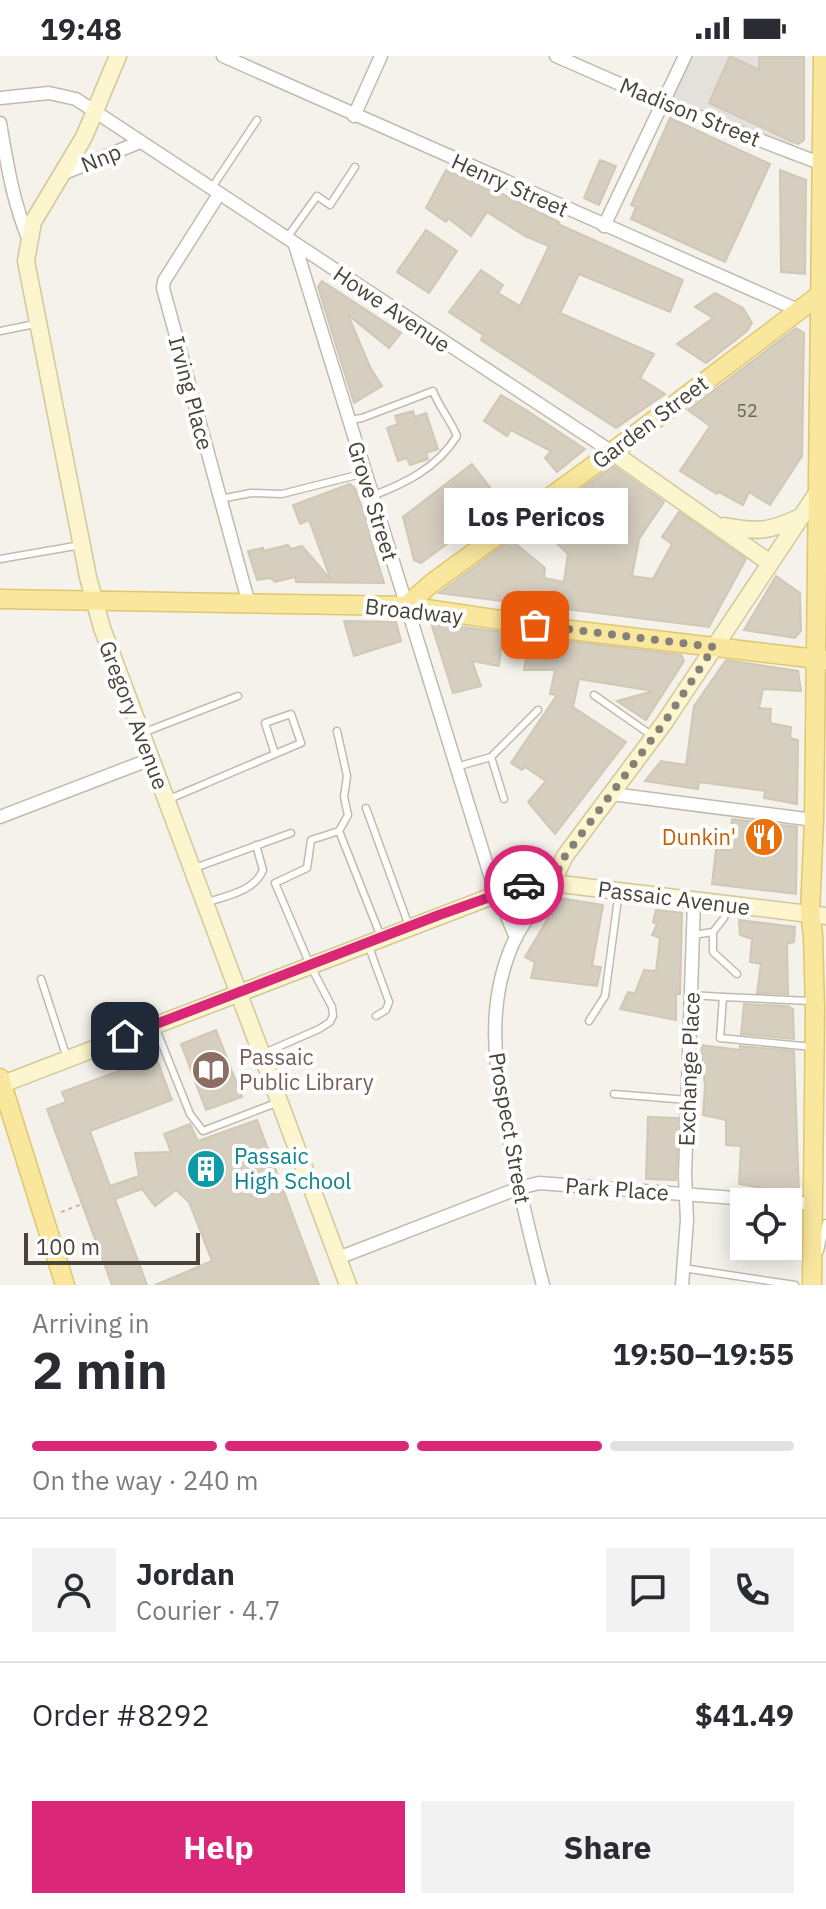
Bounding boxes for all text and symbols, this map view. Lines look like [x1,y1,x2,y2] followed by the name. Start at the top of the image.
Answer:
[40,9,122,48] text: 19:48
[616,70,765,153] street label: Madison Street
[76,136,125,179] street label: Nnp
[447,146,573,223] street label: Henry Street
[328,259,456,358] street label: Howe Avenue
[162,333,221,453] street label: Irving Place
[586,369,713,475] street label: Garden Street
[736,399,758,422] house number: 52
[342,437,405,564] street label: Grove Street
[443,489,627,545] callout: Los Pericos
[467,499,605,533] text: Los Pericos
[364,591,465,630] street label: Broadway
[501,591,569,659] pin
[513,603,557,647] icon: bag
[93,636,176,793] street label: Gregory Avenue
[743,816,785,858] restaurant icon: Dunkin'
[662,822,736,851] place label: Dunkin'
[484,845,564,925] courier
[502,863,546,907] icon: car
[596,874,752,921] street label: Passaic Avenue
[671,991,706,1147] street label: Exchange Place
[91,1002,159,1070] pin
[103,1014,147,1058] icon: home
[239,1042,374,1096] place label: Passaic Public Library
[190,1049,232,1091] library icon: Passaic Public Library
[483,1050,538,1206] street label: Prospect Street
[234,1141,351,1195] place label: Passaic High School
[185,1148,227,1190] building icon: Passaic High School
[564,1170,670,1207] street label: Park Place
[730,1188,802,1260] map controls
[730,1188,802,1260] button: locate
[24,1229,200,1265] scale bar
[36,1232,100,1261] text: 100 m
[32,1306,149,1340] text: Arriving in
[613,1334,794,1373] text: 19:50–19:55
[32,1336,168,1403] text: 2 min
[32,1463,258,1497] text: On the way · 240 m
[32,1548,116,1632] button: person
[606,1548,690,1632] button: chat
[710,1548,794,1632] button: phone
[136,1554,235,1593] text: Jordan
[136,1593,280,1627] text: Courier · 4.7
[32,1695,209,1734] text: Order #8292
[695,1695,794,1734] text: $41.49
[32,1801,405,1893] button: Help
[421,1801,794,1893] button: Share

